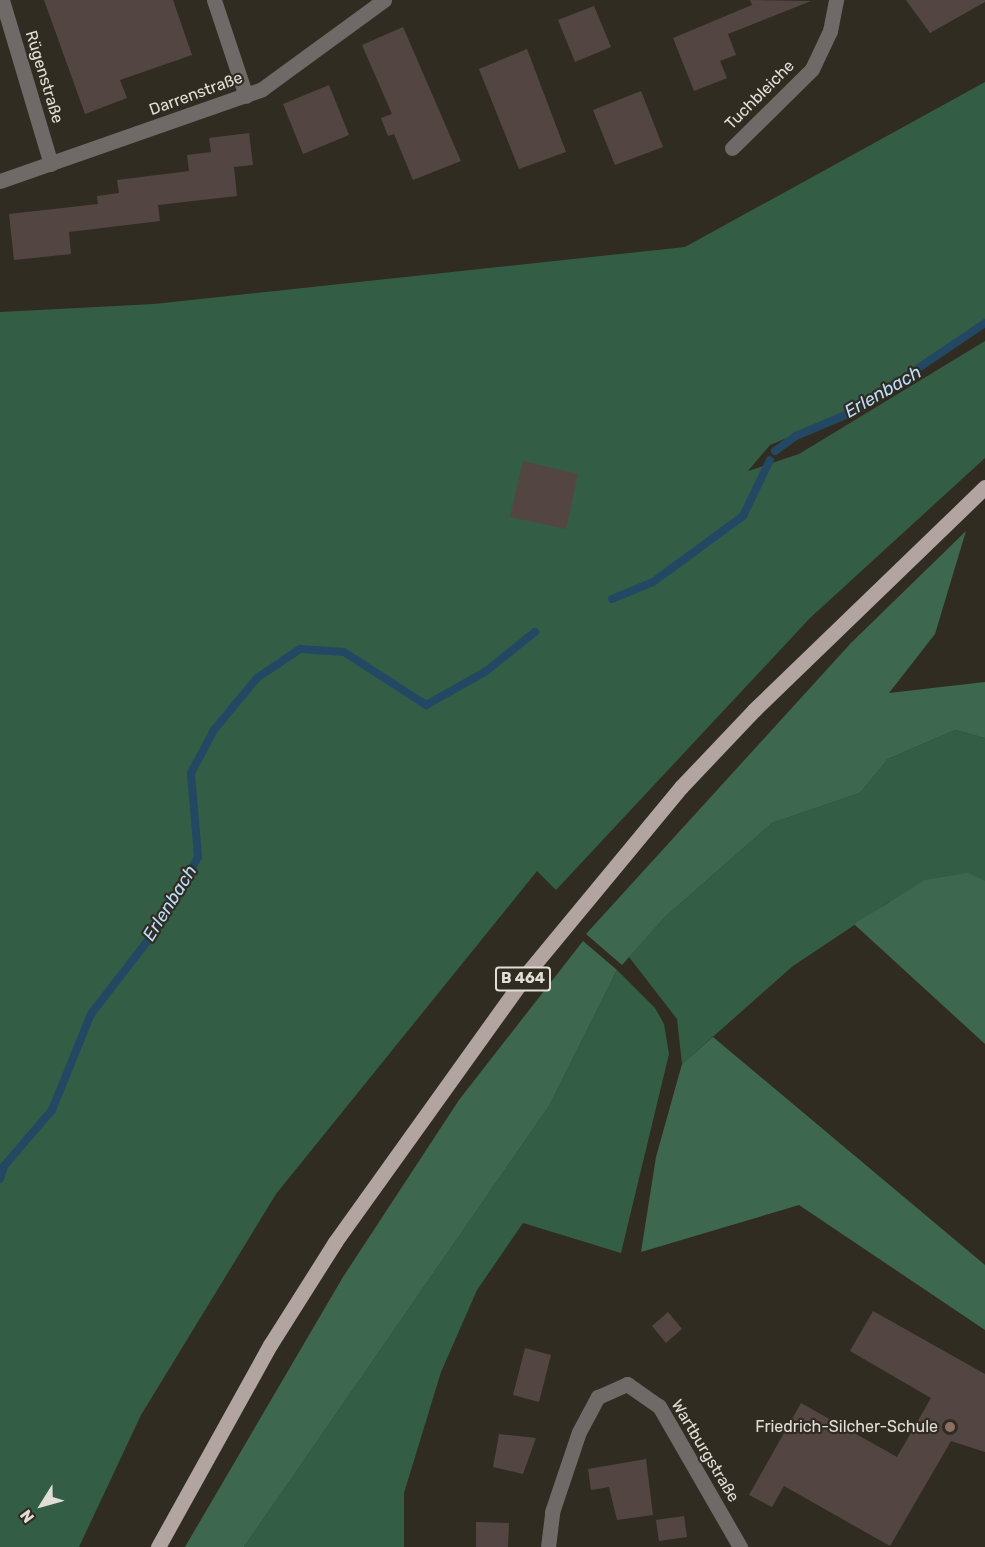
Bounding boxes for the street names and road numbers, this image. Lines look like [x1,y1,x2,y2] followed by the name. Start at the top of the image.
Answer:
[21,28,67,126] street label: Rügenstraße
[721,56,799,134] street label: Tuchbleiche
[147,68,245,120] street label: Darrenstraße
[494,967,552,991] road number: B 464
[667,1396,743,1506] street label: Wartburgstraße

